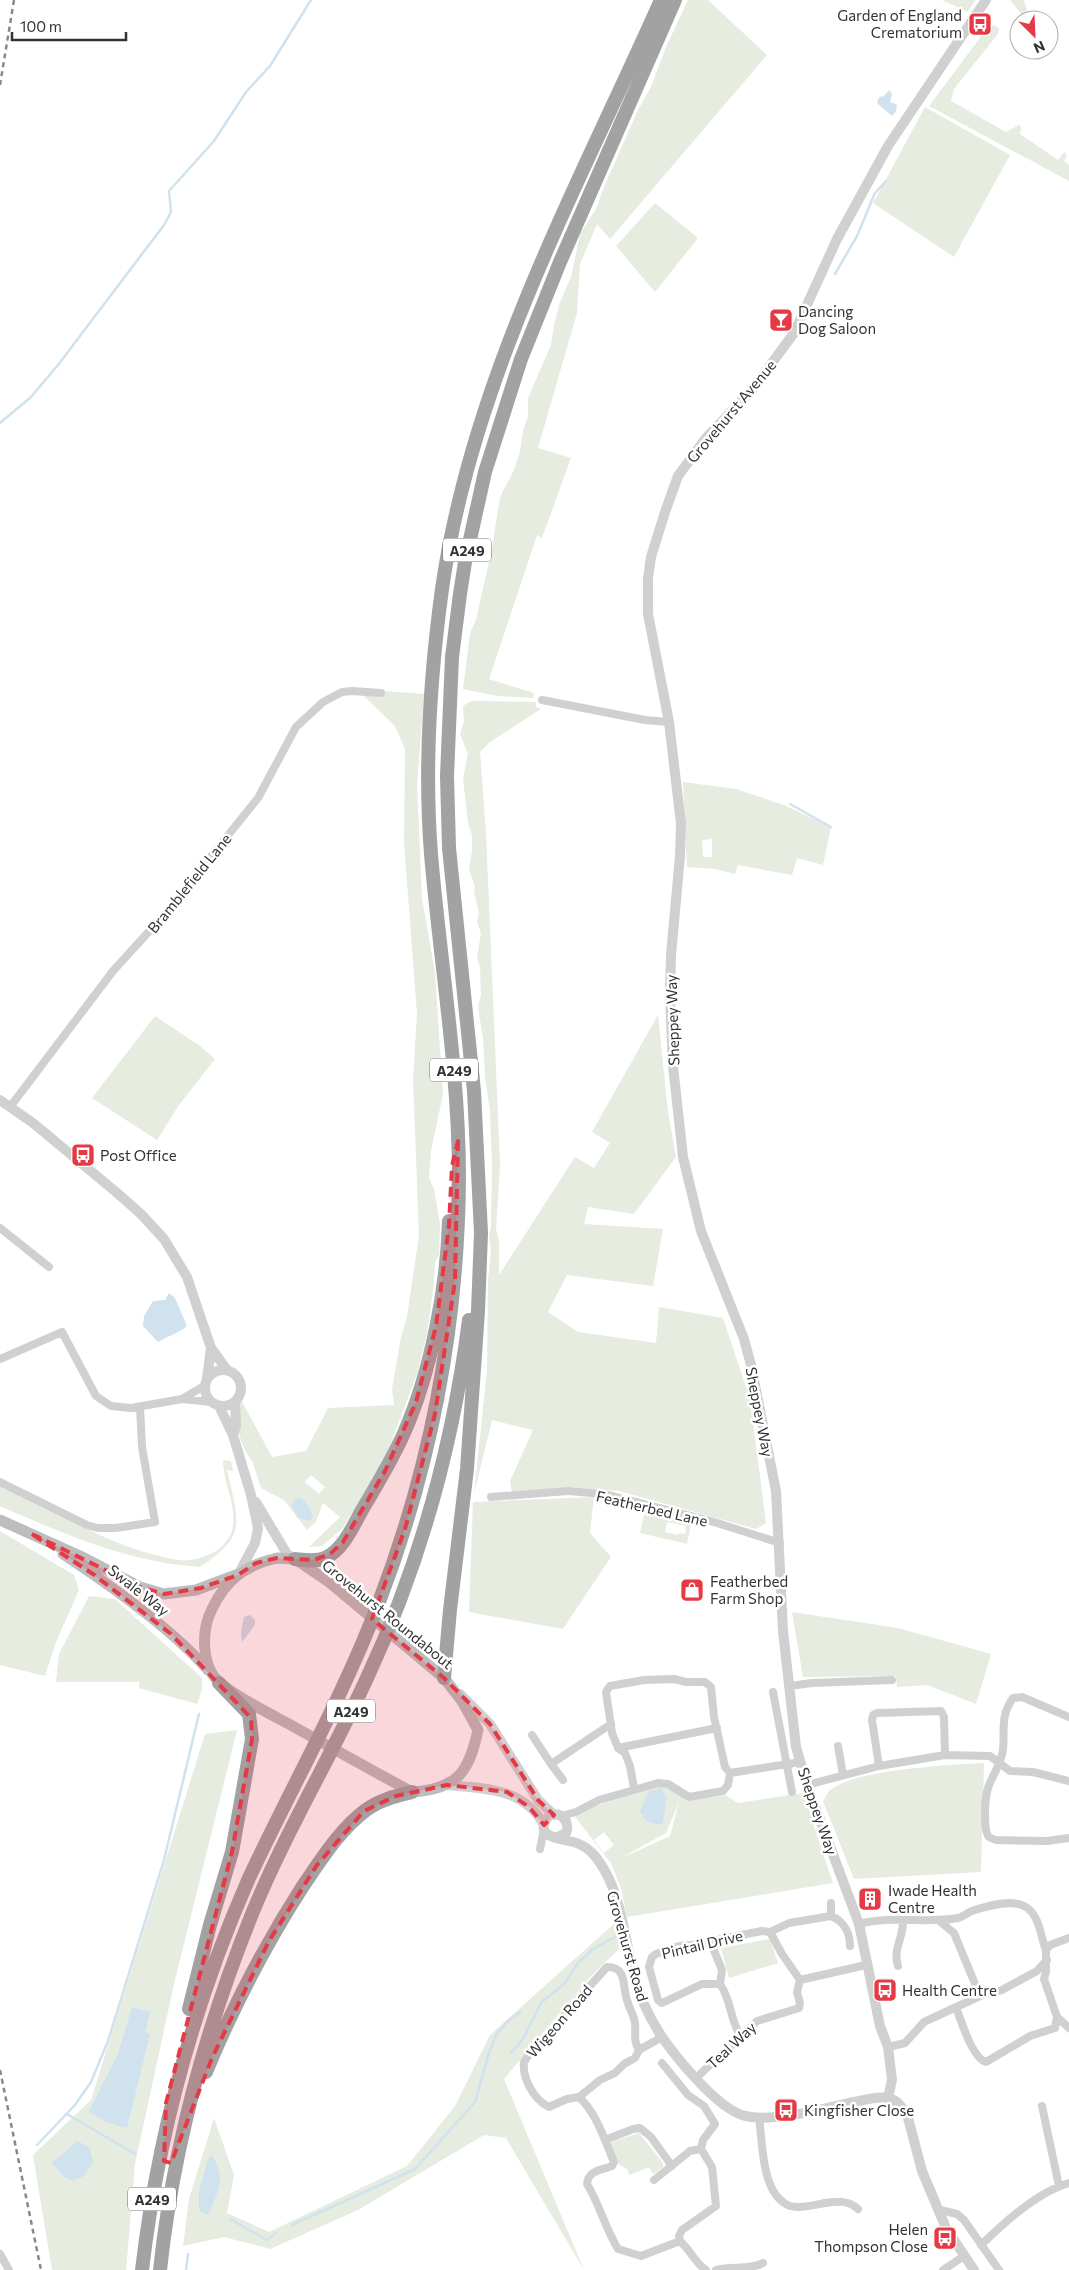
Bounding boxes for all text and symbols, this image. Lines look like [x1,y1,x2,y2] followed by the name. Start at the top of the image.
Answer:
[837,6,962,41] place label: Garden of England Crematorium
[12,10,126,42] scale bar
[1009,10,1059,60] north arrow
[967,11,993,37] bus stop icon: Garden of England Crematorium
[20,17,62,35] text: 100 m
[1031,37,1048,57] text: N
[798,302,876,337] place label: Dancing Dog Saloon
[768,307,794,333] bar icon: Dancing Dog Saloon
[683,356,780,466] street label: Grovehurst Avenue
[443,538,491,562] road number: A249
[143,830,235,936] street label: Bramblefield Lane
[661,974,683,1066] street label: Sheppey Way
[430,1058,478,1082] road number: A249
[70,1142,96,1168] bus stop icon: Post Office
[100,1146,177,1164] place label: Post Office
[742,1365,778,1459] street label: Sheppey Way
[594,1486,710,1530] street label: Featherbed Lane
[319,1556,457,1672] street label: Grovehurst Roundabout
[105,1561,173,1620] street label: Swale Way
[710,1572,788,1607] place label: Featherbed Farm Shop
[679,1577,705,1603] shop icon: Featherbed Farm Shop
[327,1700,375,1722] road number: A249
[795,1765,841,1857] street label: Sheppey Way
[888,1881,977,1916] place label: Iwade Health Centre
[857,1886,883,1912] building icon: Iwade Health Centre
[604,1889,652,2003] street label: Grovehurst Road
[660,1926,744,1962] street label: Pintail Drive
[872,1977,898,2003] bus stop icon: Health Centre
[523,1981,595,2061] street label: Wigeon Road
[902,1981,997,1999] place label: Health Centre
[703,2018,760,2072] street label: Teal Way
[773,2097,799,2123] bus stop icon: Kingfisher Close
[804,2101,914,2119] place label: Kingfisher Close
[128,2188,176,2210] road number: A249
[814,2220,928,2255] place label: Helen Thompson Close
[932,2225,958,2251] bus stop icon: Helen Thompson Close

